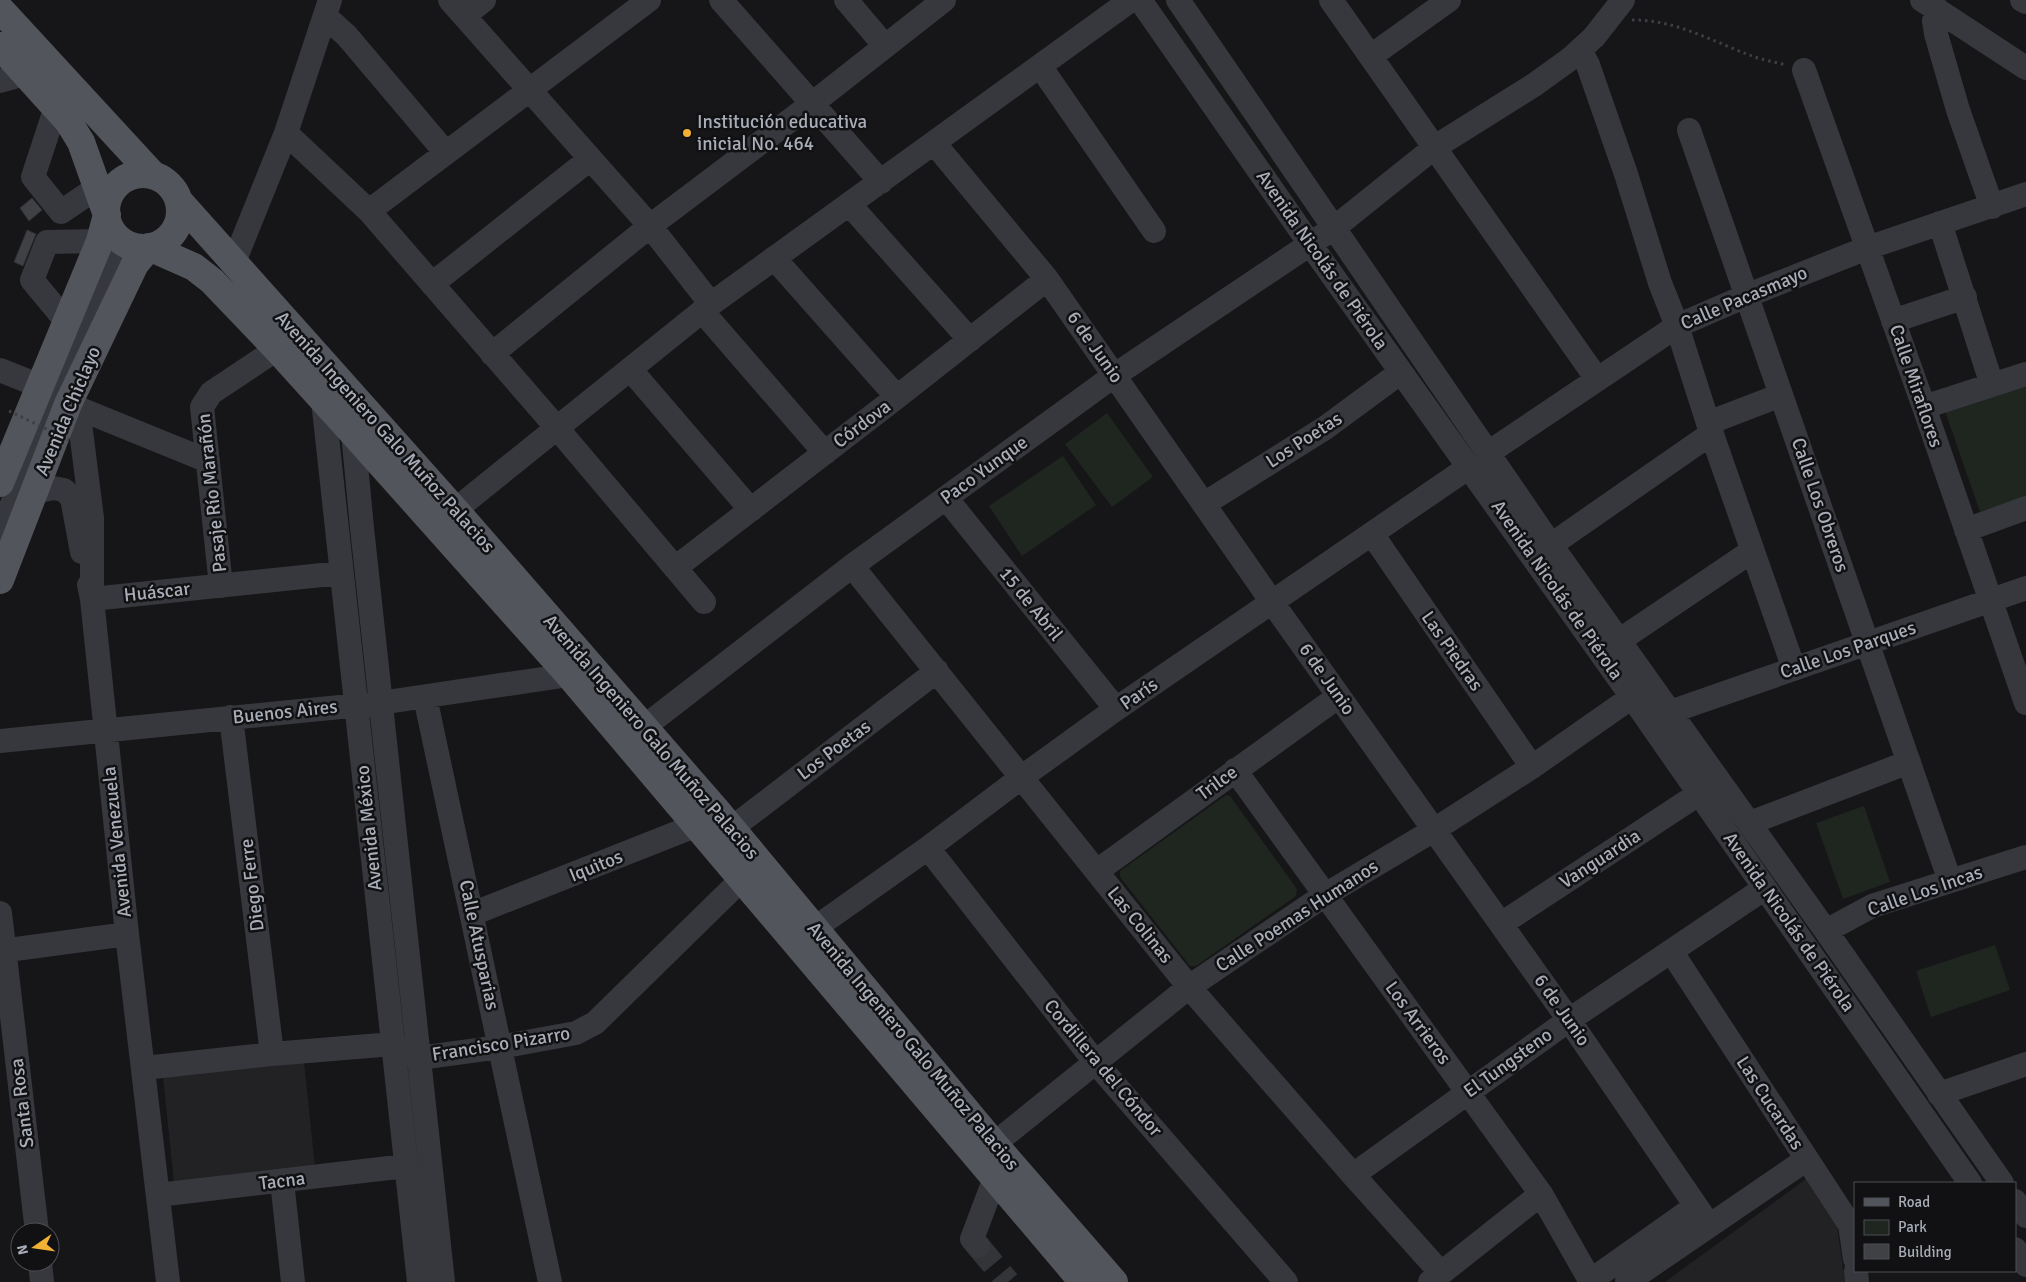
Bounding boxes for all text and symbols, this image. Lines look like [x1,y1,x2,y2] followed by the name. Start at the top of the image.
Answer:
[697,110,867,156] place label: Institución educativa inicial No. 464
[681,127,693,139] marker: Institución educativa inicial No. 464
[1251,165,1393,355] street label: Avenida Nicolás de Piérola
[1677,260,1811,335] street label: Calle Pacasmayo
[270,306,500,558] street label: Avenida Ingeniero Galo Muñoz Palacios
[1062,306,1129,388] street label: 6 de Junio
[1884,321,1948,451] street label: Calle Miraflores
[30,343,106,479] street label: Avenida Chiclayo
[828,395,896,453] street label: Córdova
[1261,407,1347,473] street label: Los Poetas
[192,412,232,574] street label: Pasaje Río Marañón
[936,430,1032,510] street label: Paco Yunque
[1786,435,1854,575] street label: Calle Los Obreros
[1486,495,1628,685] street label: Avenida Nicolás de Piérola
[994,562,1068,646] street label: 15 de Abril
[123,577,191,607] street label: Huáscar
[1416,606,1488,696] street label: Las Piedras
[538,609,764,865] street label: Avenida Ingeniero Galo Muñoz Palacios
[1777,615,1919,685] street label: Calle Los Parques
[1294,638,1361,720] street label: 6 de Junio
[1115,672,1163,716] street label: París
[231,695,339,729] street label: Buenos Aires
[792,715,876,785] street label: Los Poetas
[1192,760,1242,806] street label: Trilce
[350,764,388,892] street label: Avenida México
[97,765,137,919] street label: Avenida Venezuela
[1555,824,1645,894] street label: Vanguardia
[1718,827,1860,1017] street label: Avenida Nicolás de Piérola
[234,837,270,933] street label: Diego Ferre
[566,844,626,888] street label: Iquitos
[1211,854,1383,978] street label: Calle Poemas Humanos
[1864,860,1986,922] street label: Calle Los Incas
[454,878,504,1012] street label: Calle Atusparias
[1102,882,1178,968] street label: Las Colinas
[802,917,1024,1175] street label: Avenida Ingeniero Galo Muñoz Palacios
[1529,969,1596,1051] street label: 6 de Junio
[1380,977,1456,1069] street label: Los Arrieros
[1039,994,1167,1142] street label: Cordillera del Cóndor
[430,1021,572,1067] street label: Francisco Pizarro
[1459,1023,1557,1103] street label: El Tungsteno
[1731,1052,1809,1154] street label: Las Cucardas
[5,1057,39,1149] street label: Santa Rosa
[257,1166,307,1196] street label: Tacna
[1854,1182,2016,1272] legend
[1898,1193,1930,1211] text: Road
[1898,1218,1927,1236] text: Park
[10,1222,60,1272] north arrow
[13,1243,32,1256] text: N
[1898,1243,1952,1261] text: Building

